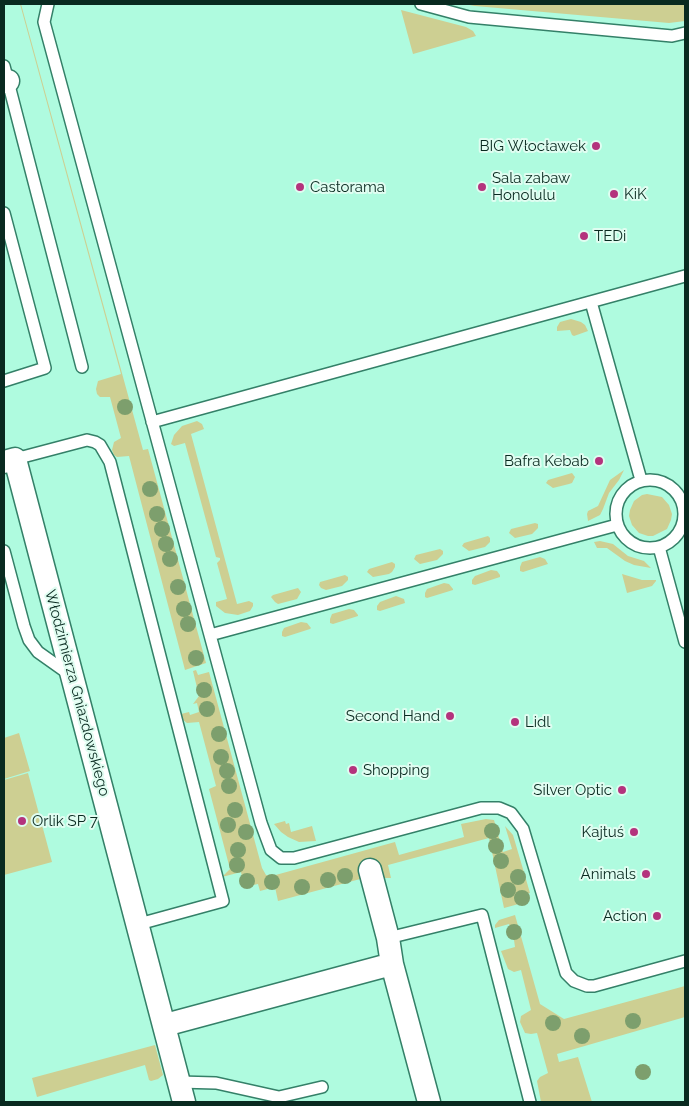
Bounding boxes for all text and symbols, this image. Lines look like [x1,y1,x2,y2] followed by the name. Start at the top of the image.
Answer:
[480,137,586,155] place label: BIG Włocławek
[590,140,602,152] marker: BIG Włocławek
[492,169,570,204] place label: Sala zabaw Honolulu
[310,178,385,196] place label: Castorama
[294,181,306,193] marker: Castorama
[476,181,488,193] marker: Sala zabaw Honolulu
[624,185,647,203] place label: KiK
[608,188,620,200] marker: KiK
[594,227,626,245] place label: TEDi
[578,230,590,242] marker: TEDi
[504,452,589,470] place label: Bafra Kebab
[593,455,605,467] marker: Bafra Kebab
[41,588,113,798] street label: Włodzimierza Gniazdowskiego
[346,707,440,725] place label: Second Hand
[444,710,456,722] marker: Second Hand
[525,713,550,731] place label: Lidl
[509,716,521,728] marker: Lidl
[363,761,430,779] place label: Shopping
[347,764,359,776] marker: Shopping
[533,781,612,799] place label: Silver Optic
[616,784,628,796] marker: Silver Optic
[32,812,98,830] place label: Orlik SP 7
[16,815,28,827] marker: Orlik SP 7
[582,823,624,841] place label: Kajtuś
[628,826,640,838] marker: Kajtuś
[581,865,636,883] place label: Animals
[640,868,652,880] marker: Animals
[603,907,647,925] place label: Action
[651,910,663,922] marker: Action

